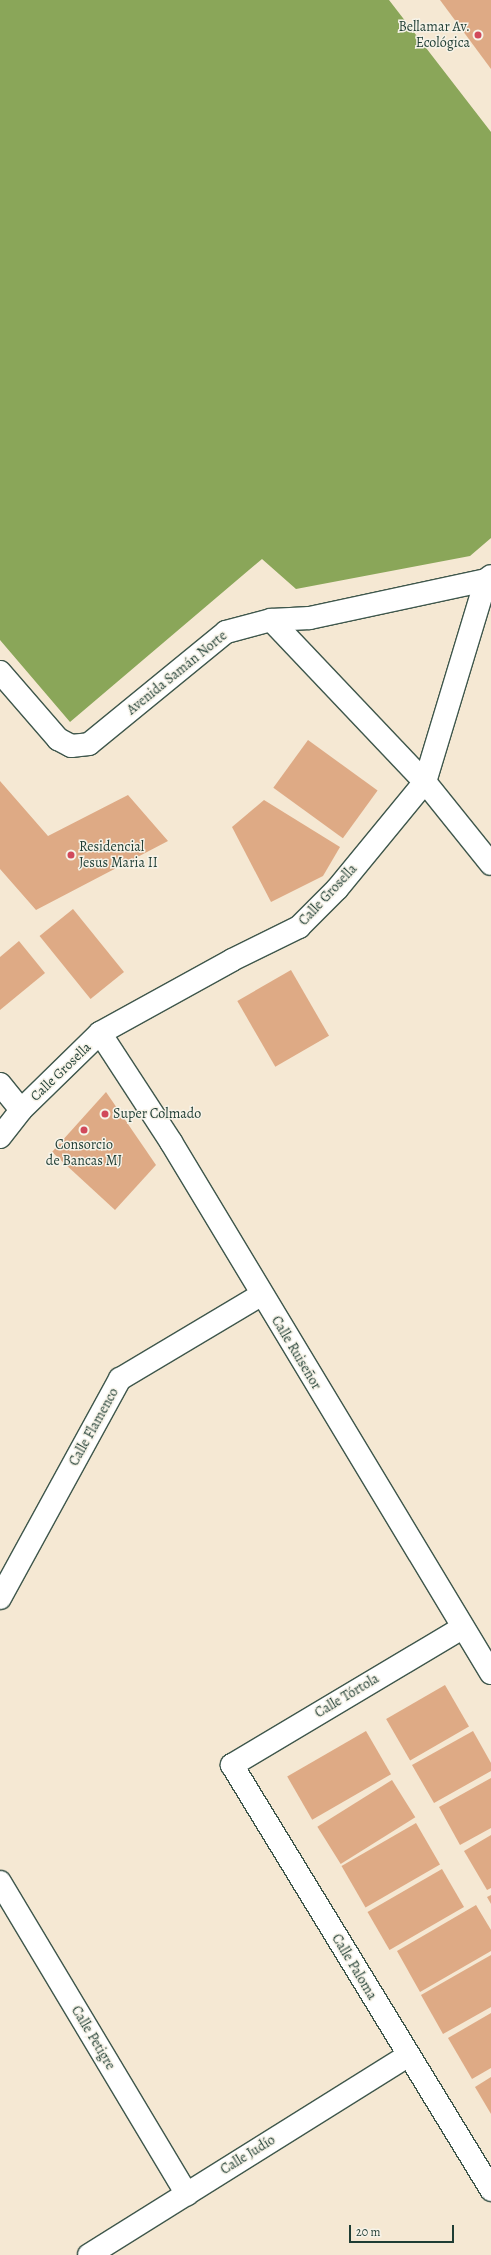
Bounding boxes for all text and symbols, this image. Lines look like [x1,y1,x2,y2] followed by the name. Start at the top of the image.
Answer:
[398,19,470,52] place label: Bellamar Av. Ecológica
[473,30,483,40] marker: Bellamar Av. Ecológica
[124,627,230,719] street label: Avenida Samán Norte
[79,839,158,872] place label: Residencial Jesus Maria II
[66,850,76,860] marker: Residencial Jesus Maria II
[295,861,361,929] street label: Calle Grosella
[27,1039,95,1105] street label: Calle Grosella
[113,1106,201,1122] place label: Super Colmado
[100,1109,110,1119] marker: Super Colmado
[79,1125,89,1135] marker: Consorcio de Bancas MJ
[46,1137,122,1170] place label: Consorcio de Bancas MJ
[267,1313,325,1393] street label: Calle Ruiseñor
[66,1385,122,1469] street label: Calle Flamenco
[312,1670,382,1722] street label: Calle Tórtola
[328,1931,380,2003] street label: Calle Paloma
[67,2003,119,2073] street label: Calle Petigre
[218,2132,278,2178] street label: Calle Judío
[351,2217,456,2243] scale bar
[356,2224,380,2240] text: 20 m

